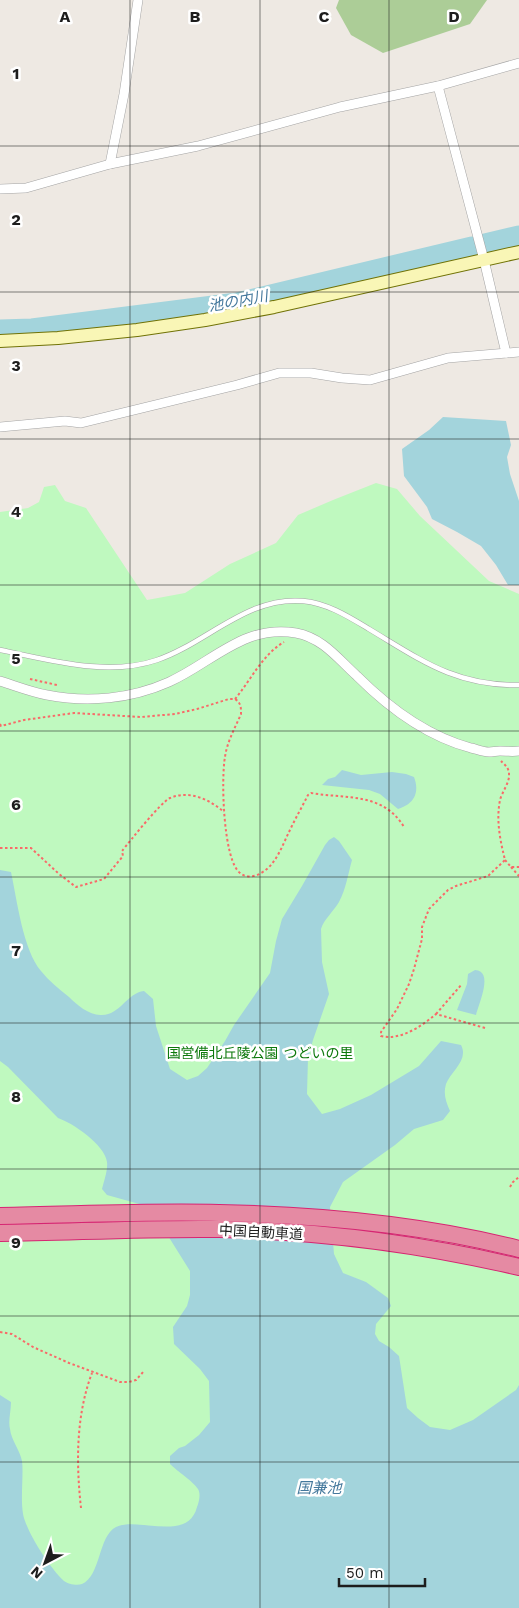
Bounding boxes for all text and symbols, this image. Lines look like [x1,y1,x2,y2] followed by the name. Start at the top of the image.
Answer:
[60,7,71,26] text: A
[190,7,201,26] text: B
[319,7,330,26] text: C
[448,7,460,26] text: D
[13,64,19,83] text: 1
[11,210,21,229] text: 2
[207,287,271,315] water label: 池の内川
[11,356,21,375] text: 3
[11,502,21,521] text: 4
[11,649,21,668] text: 5
[11,795,21,814] text: 6
[11,941,21,960] text: 7
[167,1045,353,1061] park label: 国営備北丘陵公園 つどいの里
[11,1087,21,1106] text: 8
[219,1222,303,1242] street label: 中国自動車道
[11,1233,21,1252] text: 9
[296,1479,343,1497] water label: 国兼池
[20,1538,70,1588] north arrow
[339,1556,425,1588] scale bar
[27,1563,46,1582] text: N
[346,1564,383,1582] text: 50 m

